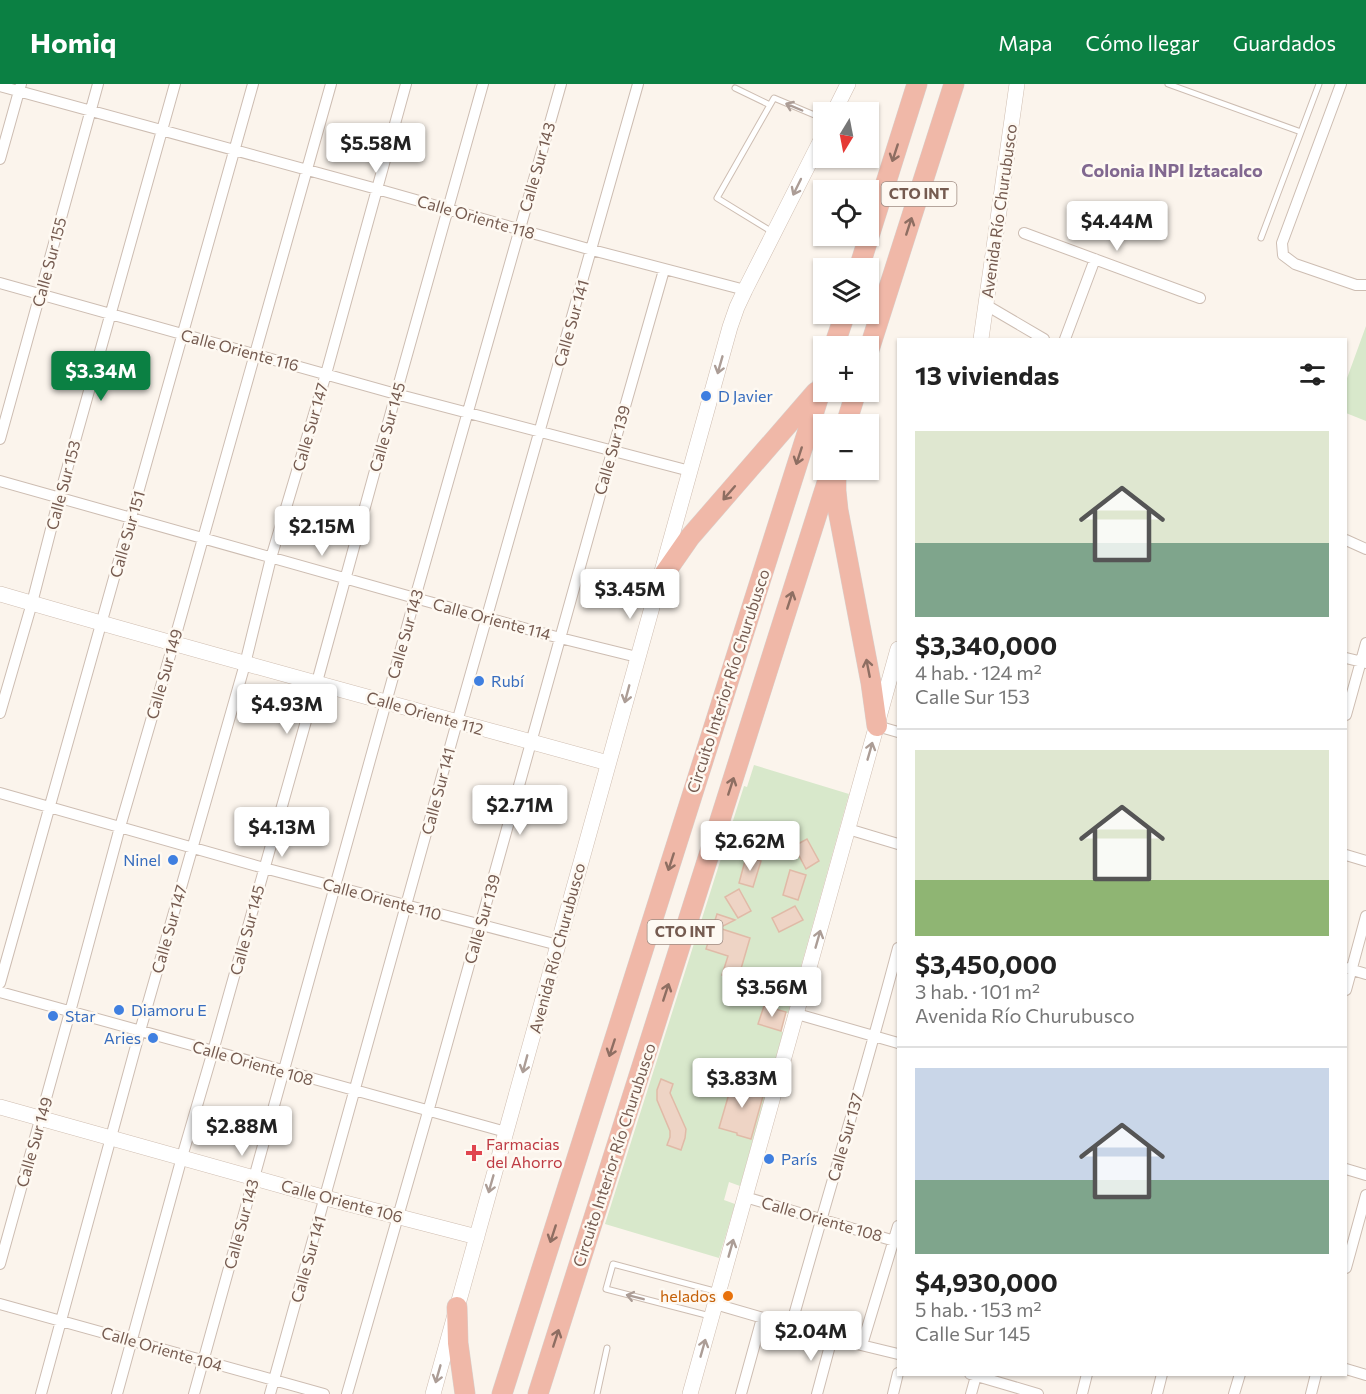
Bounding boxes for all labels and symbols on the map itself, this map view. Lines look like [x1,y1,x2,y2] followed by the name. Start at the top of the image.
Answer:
[785,101,804,112] one-way arrow
[813,102,879,168] north arrow
[515,120,558,214] street label: Calle Sur 143
[327,123,425,174] pin: $5.58M
[977,123,1020,299] street label: Avenida Río Churubusco
[889,143,900,162] one-way arrow
[1081,159,1263,181] district label: Colonia INPI Iztacalco
[791,177,803,195] one-way arrow
[882,182,956,206] road number: CTO INT
[415,191,537,242] street label: Calle Oriente 118
[1068,201,1166,252] pin: $4.44M
[27,215,70,309] street label: Calle Sur 155
[904,217,915,236] one-way arrow
[549,277,592,369] street label: Calle Sur 141
[179,325,301,374] street label: Calle Oriente 116
[52,351,150,402] pin: $3.34M
[714,355,725,374] one-way arrow
[288,380,331,473] street label: Calle Sur 147
[365,380,408,474] street label: Calle Sur 145
[718,386,773,405] place label: D Javier
[699,389,713,403] marker: D Javier
[590,403,633,497] street label: Calle Sur 139
[41,438,84,532] street label: Calle Sur 153
[793,446,804,465] one-way arrow
[722,485,736,500] one-way arrow
[105,488,148,580] street label: Calle Sur 151
[273,506,371,557] pin: $2.15M
[682,567,773,795] street label: Circuito Interior Río Churubusco
[581,569,679,620] pin: $3.45M
[383,587,426,681] street label: Calle Sur 143
[785,591,796,610] one-way arrow
[431,594,554,644] street label: Calle Oriente 114
[142,627,185,721] street label: Calle Sur 149
[863,659,874,679] one-way arrow
[491,671,525,690] place label: Rubí
[472,674,486,688] marker: Rubí
[238,684,336,735] pin: $4.93M
[621,684,632,703] one-way arrow
[365,687,486,738] street label: Calle Oriente 112
[865,742,876,761] one-way arrow
[417,745,458,837] street label: Calle Sur 141
[726,777,737,796] one-way arrow
[471,785,569,836] pin: $2.71M
[233,807,331,858] pin: $4.13M
[701,821,799,872] pin: $2.62M
[123,850,161,869] place label: Ninel
[665,852,676,871] one-way arrow
[166,853,180,867] marker: Ninel
[525,861,588,1035] street label: Avenida Río Churubusco
[460,872,503,966] street label: Calle Sur 139
[321,874,444,924] street label: Calle Oriente 110
[147,882,190,975] street label: Calle Sur 147
[225,883,268,977] street label: Calle Sur 145
[648,920,722,944] road number: CTO INT
[812,930,824,949] one-way arrow
[723,967,821,1018] pin: $3.56M
[661,983,672,1002] one-way arrow
[131,1000,207,1019] place label: Diamoru E
[112,1003,126,1017] marker: Diamoru E
[65,1006,96,1025] place label: Star
[46,1009,60,1023] marker: Star
[104,1028,141,1047] place label: Aries
[146,1031,160,1045] marker: Aries
[190,1036,316,1089] street label: Calle Oriente 108
[606,1038,617,1057] one-way arrow
[568,1041,659,1269] street label: Circuito Interior Río Churubusco
[519,1054,530,1073] one-way arrow
[693,1058,791,1109] pin: $3.83M
[823,1090,866,1183] street label: Calle Sur 137
[12,1095,55,1189] street label: Calle Sur 149
[193,1106,291,1157] pin: $2.88M
[486,1134,563,1171] place label: Farmacias del Ahorro
[467,1146,481,1160] marker: Farmacias del Ahorro
[781,1149,817,1168] place label: París
[762,1152,776,1166] marker: París
[279,1175,405,1226] street label: Calle Oriente 106
[485,1175,497,1194] one-way arrow
[219,1177,262,1271] street label: Calle Sur 143
[759,1192,885,1245] street label: Calle Oriente 108
[286,1213,329,1305] street label: Calle Sur 141
[547,1224,558,1243] one-way arrow
[726,1239,737,1258] one-way arrow
[660,1286,716,1305] place label: helados
[721,1289,735,1303] marker: helados
[626,1290,645,1302] one-way arrow
[762,1311,860,1362] pin: $2.04M
[99,1322,225,1375] street label: Calle Oriente 104
[551,1329,562,1348] one-way arrow
[698,1339,709,1358] one-way arrow
[432,1364,443,1383] one-way arrow

